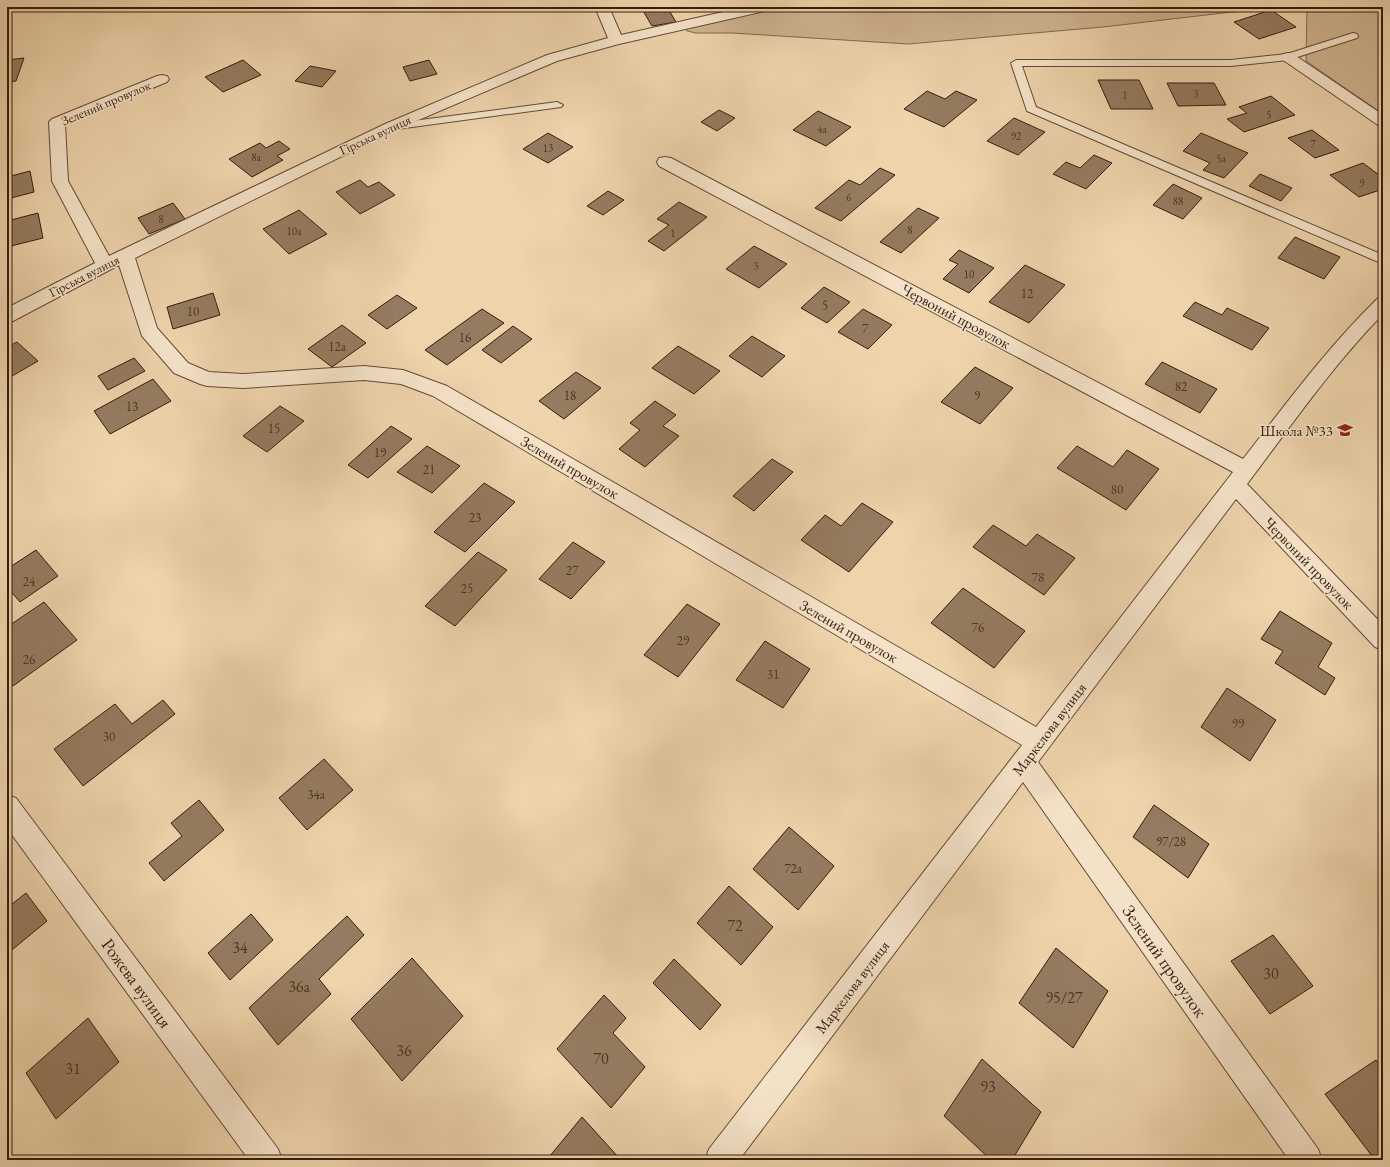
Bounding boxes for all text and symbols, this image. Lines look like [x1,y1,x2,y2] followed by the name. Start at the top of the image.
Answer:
[59,76,154,129] street label: Зелений провулок
[1193,87,1199,101] house number: 3
[1122,88,1128,102] house number: 1
[1266,107,1272,121] house number: 5
[337,111,414,159] street label: Гірська вулиця
[817,122,827,136] house number: 4а
[1011,129,1022,143] house number: 92
[1310,137,1316,151] house number: 7
[543,141,553,155] house number: 13
[251,150,261,164] house number: 8а
[1216,151,1226,165] house number: 5а
[1359,176,1365,190] house number: 9
[846,190,852,204] house number: 6
[1173,194,1183,208] house number: 88
[158,212,164,226] house number: 8
[907,223,913,237] house number: 8
[287,224,302,238] house number: 10а
[670,226,676,240] house number: 1
[46,251,122,301] street label: Гірська вулиця
[753,259,759,273] house number: 3
[964,267,974,281] house number: 10
[898,279,1014,353] street label: Червоний провулок
[1021,285,1034,302] house number: 12
[822,297,828,314] house number: 5
[187,303,199,320] house number: 10
[862,320,869,337] house number: 7
[459,329,471,346] house number: 16
[328,338,347,355] house number: 12а
[1175,378,1188,395] house number: 82
[564,387,576,404] house number: 18
[974,387,981,404] house number: 9
[126,398,138,415] house number: 13
[268,420,280,437] house number: 15
[1260,421,1333,440] place label: Школа №33
[1336,421,1354,439] school or university icon: Школа №33
[518,431,622,503] street label: Зелений провулок
[374,444,387,461] house number: 19
[423,461,435,478] house number: 21
[1111,481,1123,498] house number: 80
[469,509,481,526] house number: 23
[1260,513,1358,613] street label: Червоний провулок
[566,562,579,579] house number: 27
[1032,569,1044,586] house number: 78
[23,573,36,590] house number: 24
[461,580,473,597] house number: 25
[797,595,901,667] street label: Зелений провулок
[972,619,984,636] house number: 76
[677,632,690,649] house number: 29
[23,651,35,668] house number: 26
[767,666,779,683] house number: 31
[1008,678,1090,779] street label: Маркелова вулиця
[1232,715,1245,732] house number: 99
[103,728,115,745] house number: 30
[307,786,326,803] house number: 34а
[1156,833,1186,850] house number: 97/28
[784,860,803,877] house number: 72а
[1118,900,1213,1022] street label: Зелений провулок
[727,915,743,936] house number: 72
[97,934,177,1032] street label: Рожева вулиця
[811,936,893,1037] street label: Маркелова вулиця
[232,937,248,958] house number: 34
[1263,963,1279,984] house number: 30
[288,976,310,997] house number: 36а
[1045,987,1083,1008] house number: 95/27
[396,1040,412,1061] house number: 36
[593,1048,609,1069] house number: 70
[65,1058,81,1079] house number: 31
[980,1076,996,1097] house number: 93

